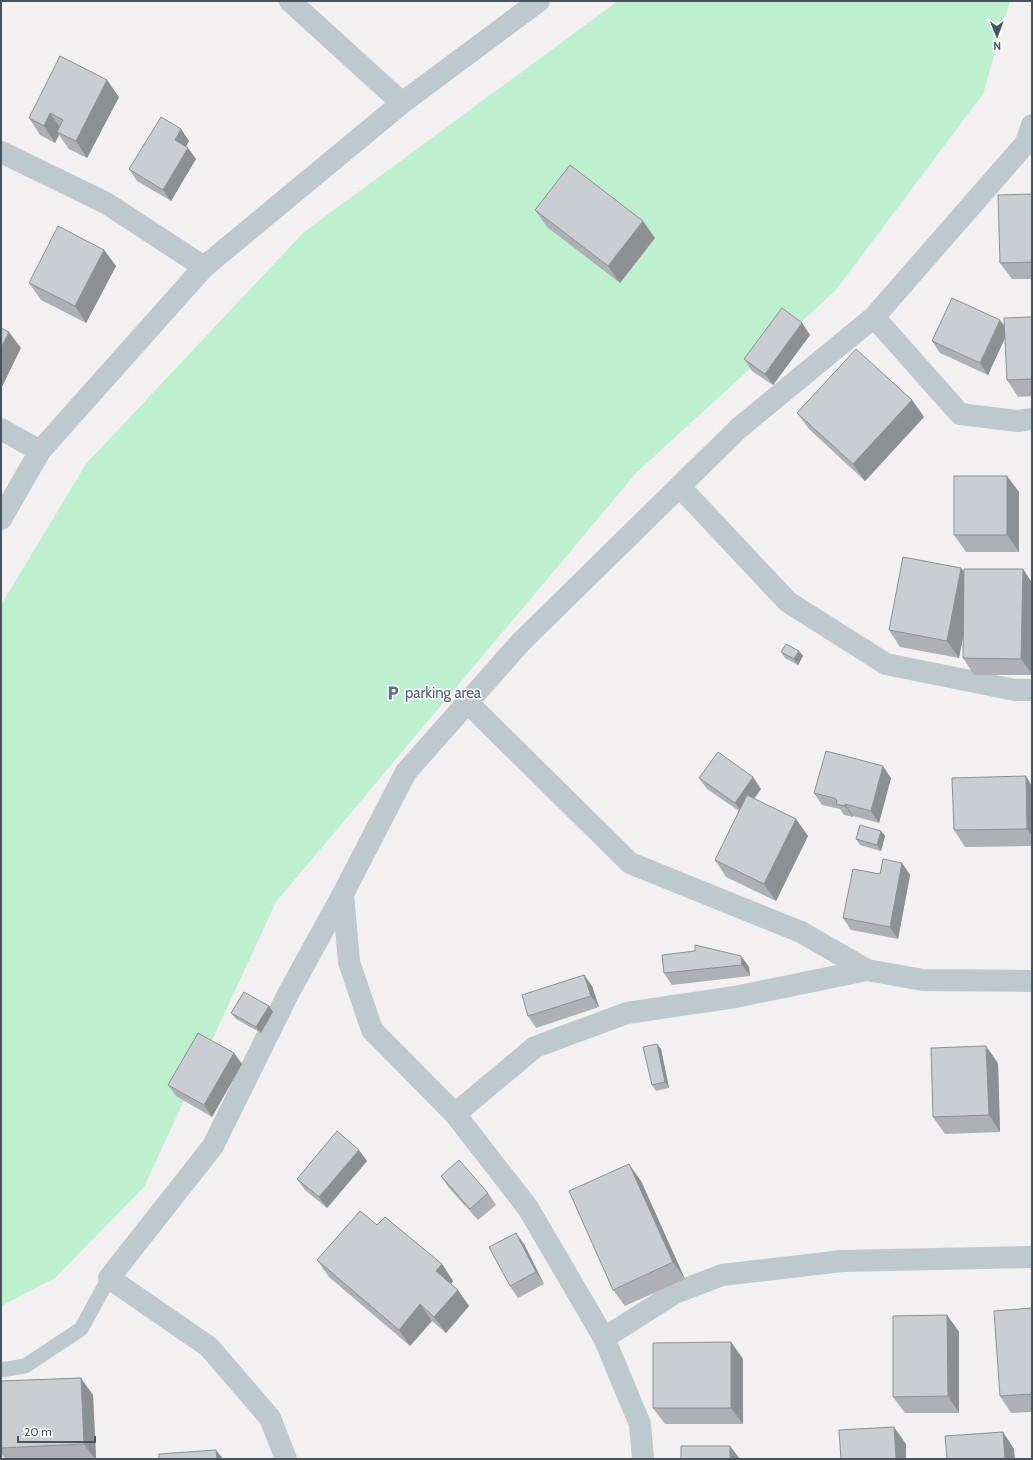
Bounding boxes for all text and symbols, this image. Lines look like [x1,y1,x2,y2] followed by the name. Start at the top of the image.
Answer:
[977,16,1017,56] north arrow
[993,39,1001,53] text: N
[384,684,402,702] parking icon: parking area
[405,684,482,702] place label: parking area
[18,1418,95,1444] scale bar
[24,1424,52,1439] text: 20 m

